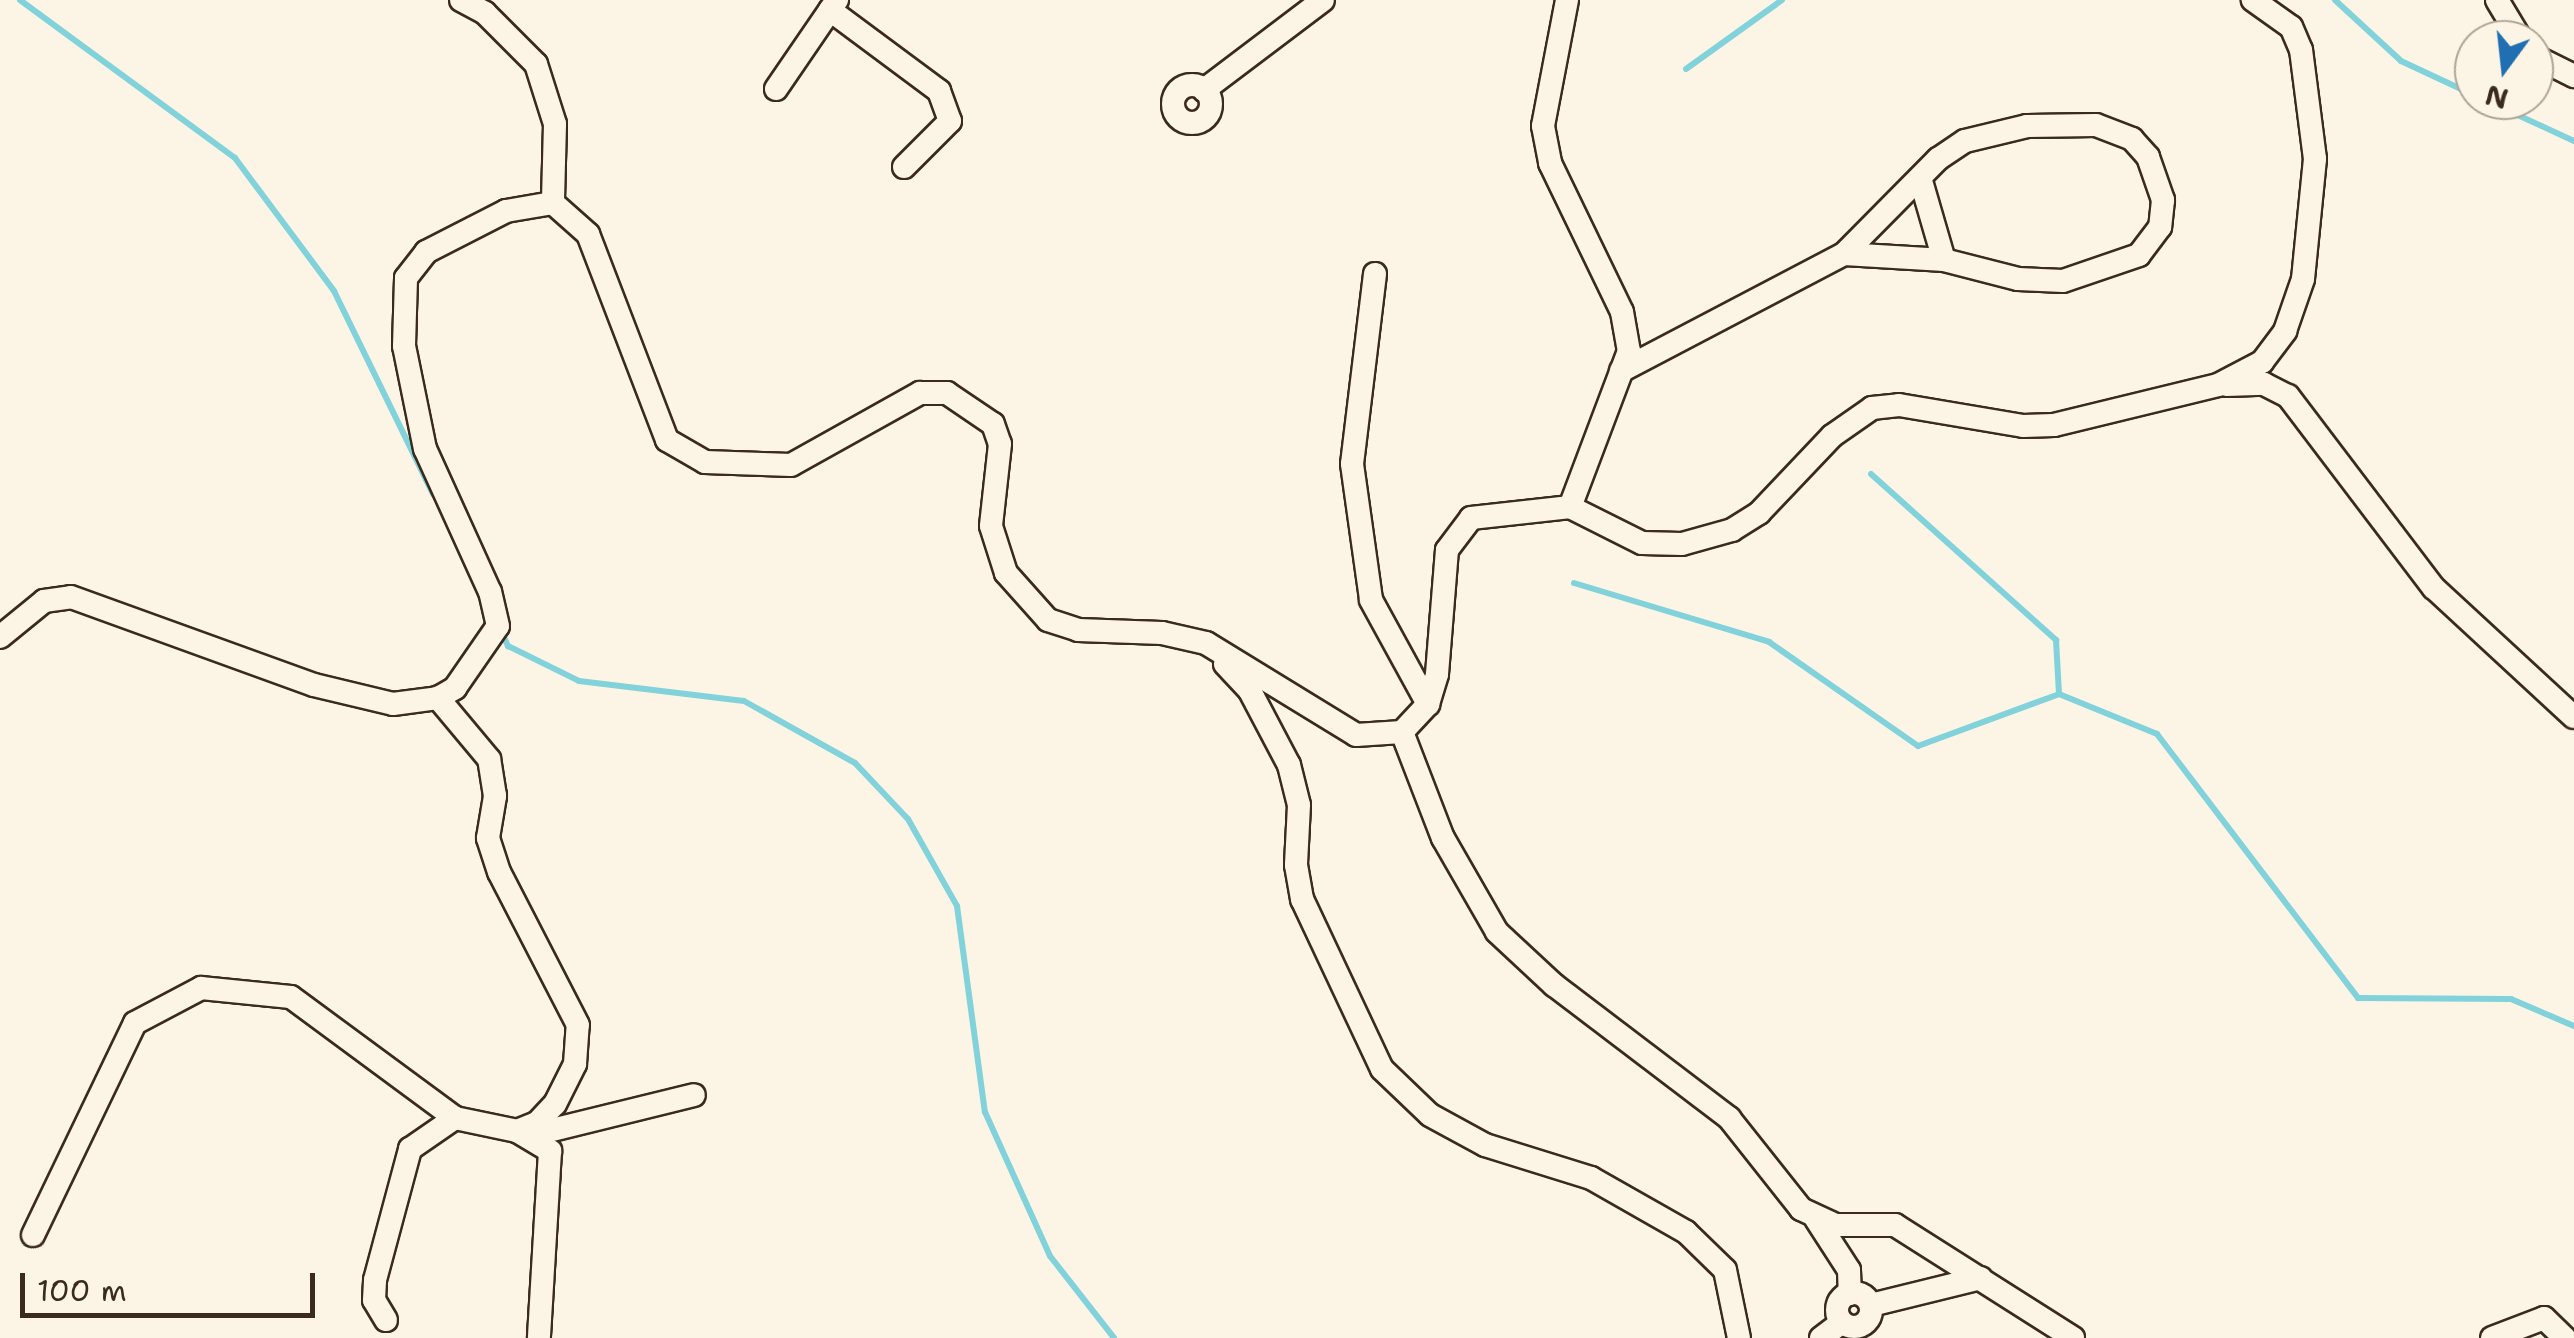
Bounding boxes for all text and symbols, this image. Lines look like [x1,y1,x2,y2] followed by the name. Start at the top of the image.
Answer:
[2454,20,2554,120] north arrow
[2481,76,2512,118] text: N
[25,1253,320,1315] scale bar
[37,1270,127,1311] text: 100 m

